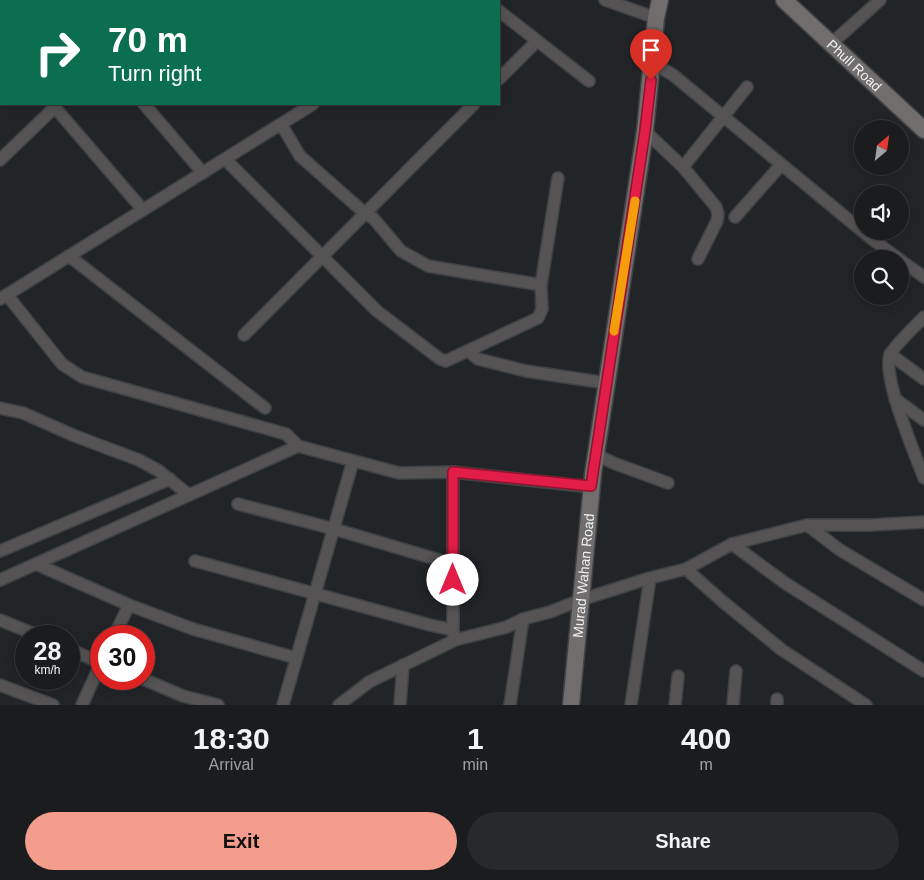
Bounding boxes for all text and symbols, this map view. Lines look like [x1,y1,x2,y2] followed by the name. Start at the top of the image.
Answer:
[25,20,90,85] icon: right
[108,20,188,59] text: 70 m
[630,29,672,80] pin
[637,36,665,64] icon: arrive
[824,36,885,95] street label: Phull Road
[108,61,201,86] text: Turn right
[854,120,909,175] north arrow
[854,120,909,305] map controls
[854,185,909,240] button: sound
[854,250,909,305] button: search
[569,513,597,639] street label: Murad Wahan Road
[426,553,478,605] position arrow
[90,625,155,690] speed limit sign: 30
[34,637,61,665] text: 28
[34,663,61,677] text: km/h
[193,722,270,755] text: 18:30
[467,722,484,755] text: 1
[681,722,731,755] text: 400
[209,756,254,773] text: Arrival
[462,756,488,773] text: min
[699,756,713,773] text: m
[25,812,457,870] button: Exit
[467,812,899,870] button: Share

